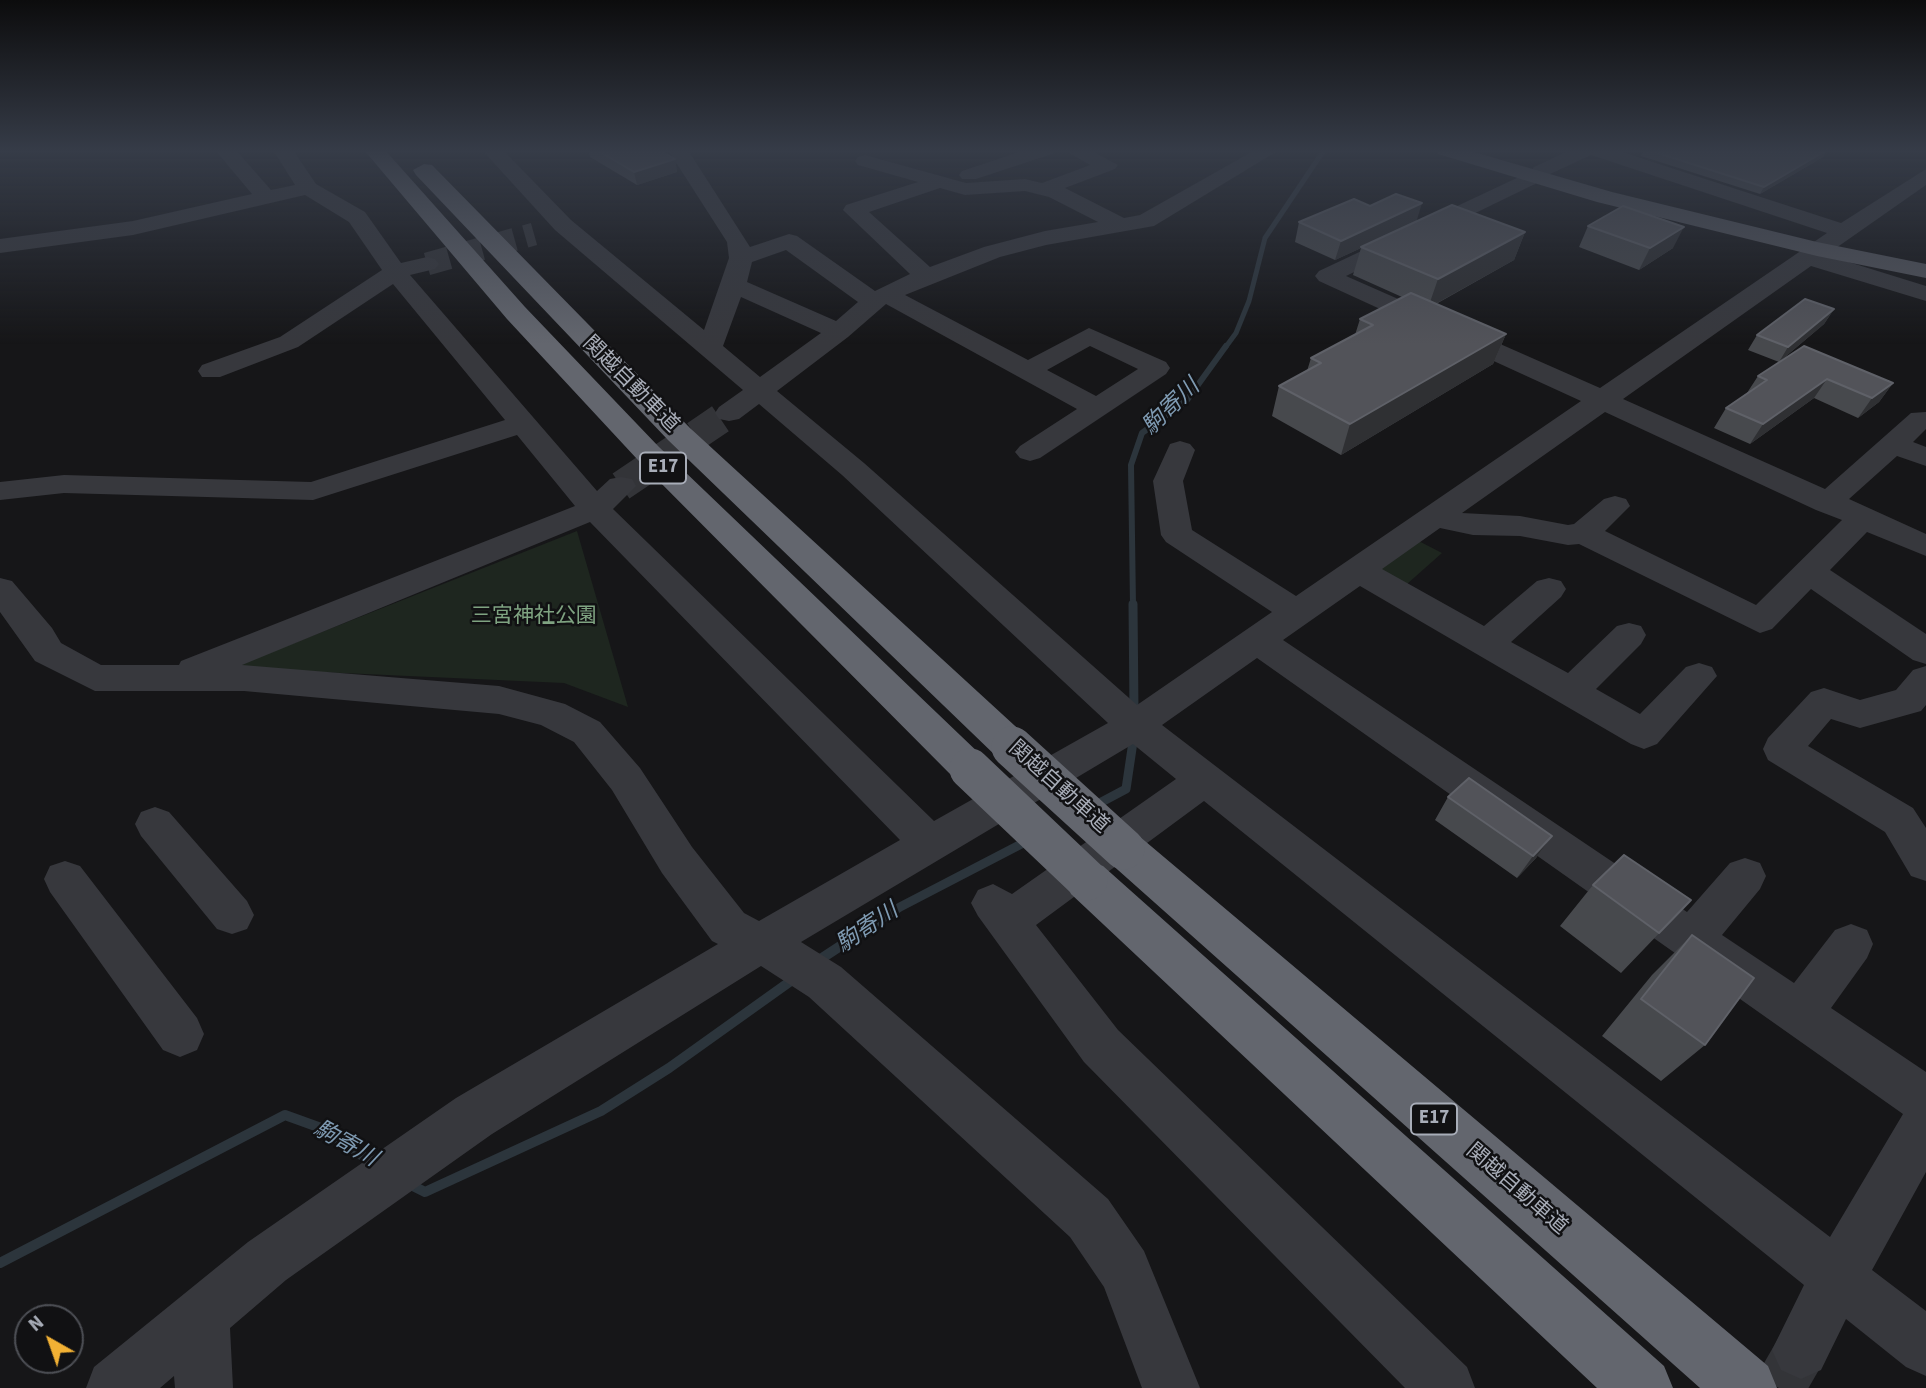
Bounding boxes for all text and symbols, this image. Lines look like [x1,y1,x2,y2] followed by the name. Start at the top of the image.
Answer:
[577,332,683,438] street label: 関越自動車道
[1138,374,1206,442] water label: 駒寄川
[640,453,686,484] road number: E17
[471,604,597,630] park label: 三宮神社公園
[1003,736,1113,840] street label: 関越自動車道
[832,898,904,960] water label: 駒寄川
[1411,1104,1457,1134] road number: E17
[308,1116,382,1174] water label: 駒寄川
[1460,1139,1572,1241] street label: 関越自動車道
[14,1304,84,1374] north arrow
[23,1310,50,1338] text: N

